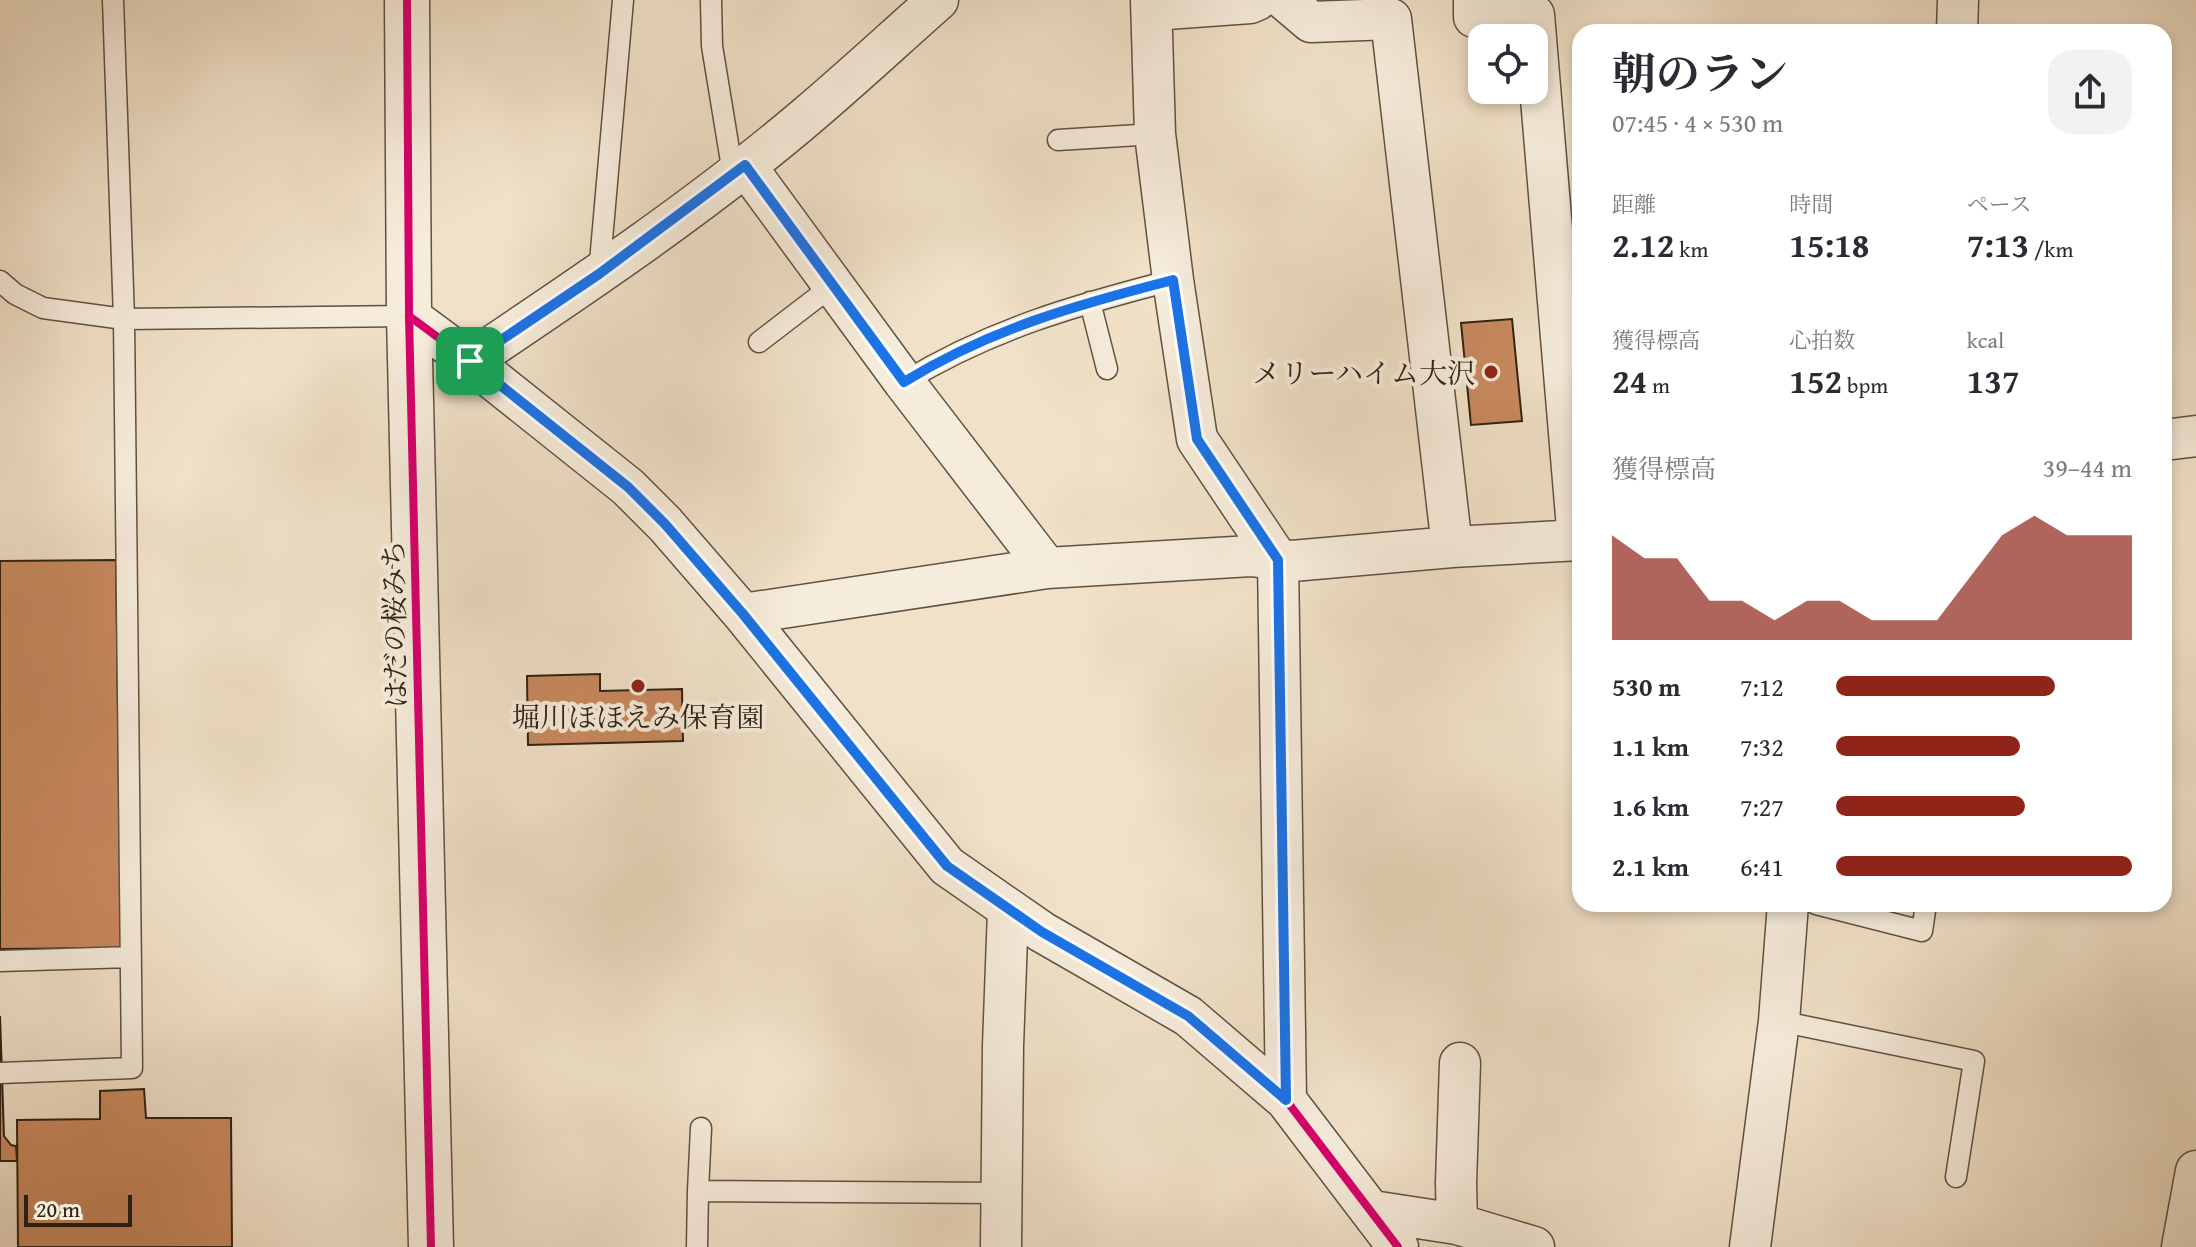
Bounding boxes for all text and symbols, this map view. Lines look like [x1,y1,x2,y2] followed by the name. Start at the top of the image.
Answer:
[1468,24,1548,104] map controls
[1468,24,1548,104] button: locate
[1612,41,1788,105] text: 朝のラン
[2048,50,2132,134] button: share
[1612,103,1783,142] text: 07:45 · 4 × 530 m
[1612,188,1656,220] text: 距離
[1789,188,1833,220] text: 時間
[1967,188,2032,220] text: ペース
[1612,220,1674,269] text: 2.12
[1789,220,1869,269] text: 15:18
[1967,220,2029,269] text: 7:13
[1674,233,1708,265] text: km
[2029,233,2074,265] text: /km
[1612,324,1700,356] text: 獲得標高
[1789,324,1855,356] text: 心拍数
[1967,324,2004,356] text: kcal
[436,327,504,395] pin
[448,339,492,383] icon: arrive
[1252,352,1475,393] place label: メリーハイム大沢
[1612,356,1647,405] text: 24
[1789,356,1842,405] text: 152
[1967,356,2020,405] text: 137
[1482,363,1500,381] marker: メリーハイム大沢
[1647,369,1670,401] text: m
[1842,369,1888,401] text: bpm
[2043,448,2132,487] text: 39–44 m
[1612,449,1716,488] text: 獲得標高
[372,540,416,708] street label: はだの桜みち
[1612,667,1680,706] text: 530 m
[1740,667,1784,706] text: 7:12
[629,677,647,695] marker: 堀川ほほえみ保育園
[512,696,764,737] place label: 堀川ほほえみ保育園
[1612,727,1689,766] text: 1.1 km
[1740,727,1784,766] text: 7:32
[1612,787,1689,826] text: 1.6 km
[1740,787,1784,826] text: 7:27
[1612,847,1689,886] text: 2.1 km
[1740,847,1784,886] text: 6:41
[24,1191,132,1227] scale bar
[36,1193,80,1225] text: 20 m

